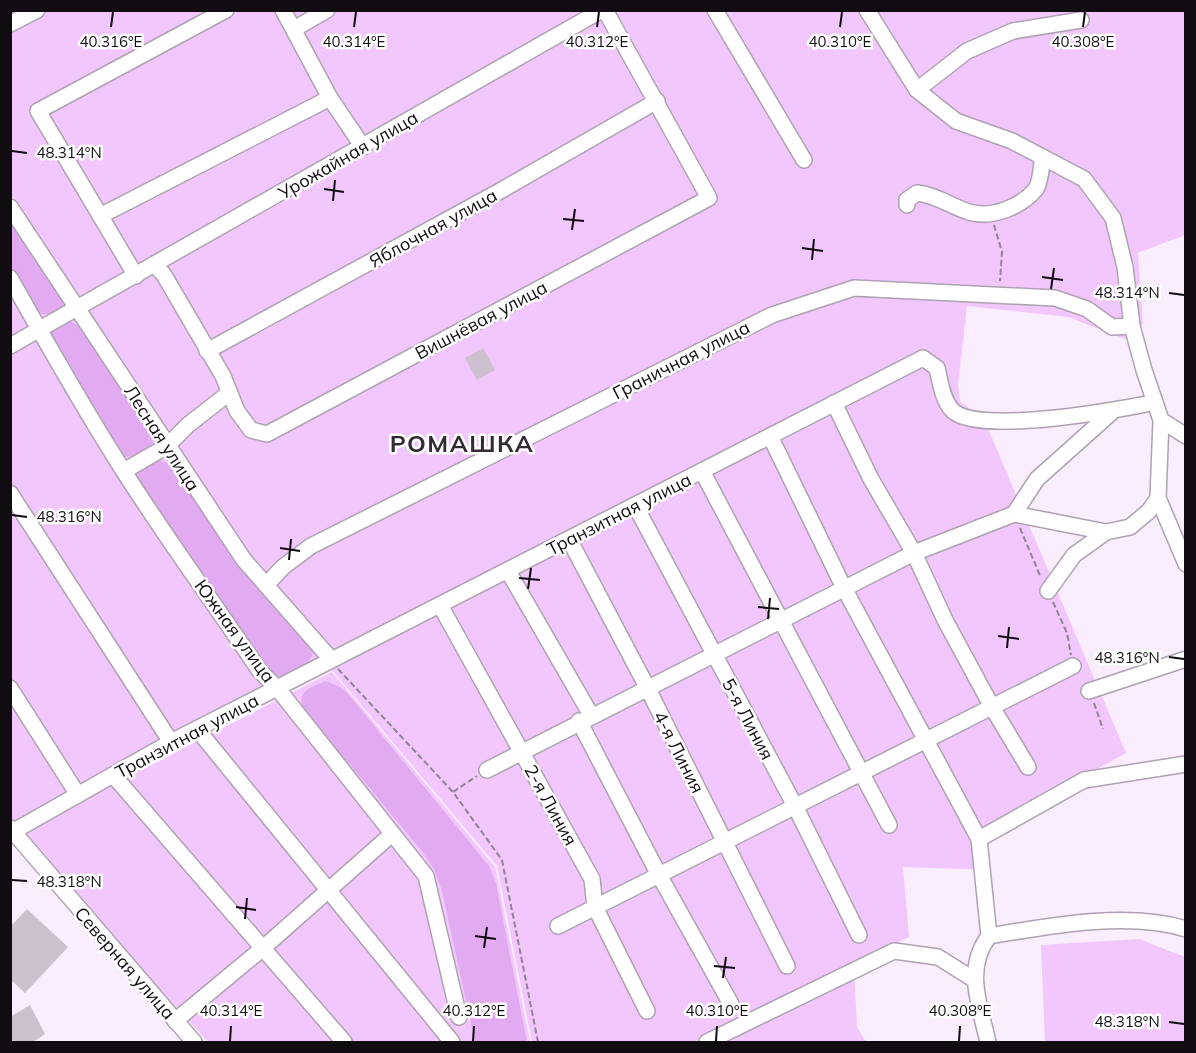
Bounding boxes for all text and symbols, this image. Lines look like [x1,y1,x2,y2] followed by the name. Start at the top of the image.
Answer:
[80,32,143,51] text: 40.316°E
[323,32,386,51] text: 40.314°E
[566,32,629,51] text: 40.312°E
[809,32,872,51] text: 40.310°E
[1052,32,1115,51] text: 40.308°E
[273,106,422,205] street label: Урожайная улица
[36,143,102,162] text: 48.314°N
[365,183,501,273] street label: Яблочная улица
[411,275,551,365] street label: Вишнёвая улица
[1094,283,1160,302] text: 48.314°N
[609,315,753,405] street label: Граничная улица
[119,381,205,495] street label: Лесная улица
[390,428,534,458] district label: РОМАШКА
[543,468,695,560] street label: Транзитная улица
[36,507,102,526] text: 48.316°N
[190,575,280,687] street label: Южная улица
[1094,648,1160,667] text: 48.316°N
[717,674,779,764] street label: 5-я Линия
[111,689,263,783] street label: Транзитная улица
[649,707,709,797] street label: 4-я Линия
[519,761,583,849] street label: 2-я Линия
[36,872,102,891] text: 48.318°N
[70,902,180,1024] street label: Северная улица
[200,1001,263,1020] text: 40.314°E
[443,1001,506,1020] text: 40.312°E
[686,1001,749,1020] text: 40.310°E
[929,1001,992,1020] text: 40.308°E
[1094,1012,1160,1031] text: 48.318°N

